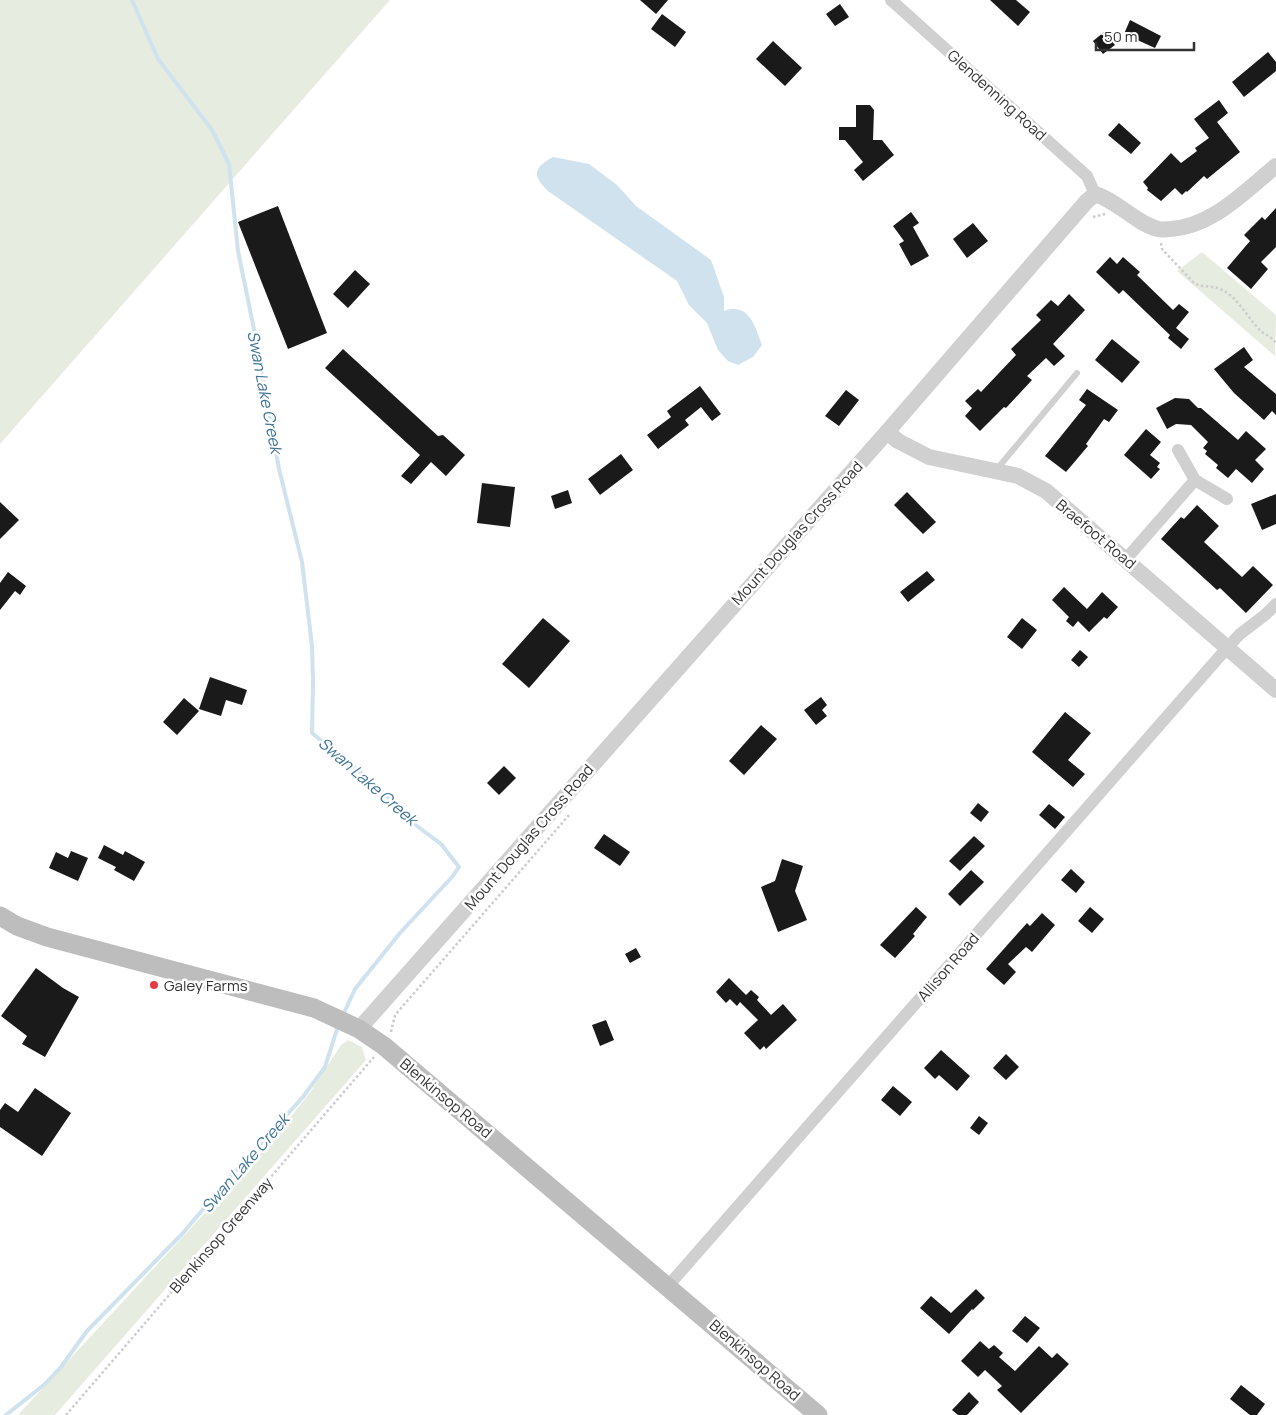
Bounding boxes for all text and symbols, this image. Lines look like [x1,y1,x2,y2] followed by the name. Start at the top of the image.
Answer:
[1096,20,1194,52] scale bar
[1104,26,1138,47] text: 50 m
[943,45,1051,145] street label: Glendenning Road
[242,329,288,457] water label: Swan Lake Creek
[727,457,867,609] street label: Mount Douglas Cross Road
[1051,494,1141,574] street label: Braefoot Road
[314,732,424,831] water label: Swan Lake Creek
[460,760,598,914] street label: Mount Douglas Cross Road
[912,928,984,1006] street label: Allison Road
[164,975,248,996] place label: Galey Farms
[148,979,160,991] marker: Galey Farms
[396,1053,496,1143] street label: Blenkinsop Road
[196,1107,295,1217] water label: Swan Lake Creek
[165,1172,277,1298] street label: Blenkinsop Greenway
[705,1315,805,1405] street label: Blenkinsop Road

